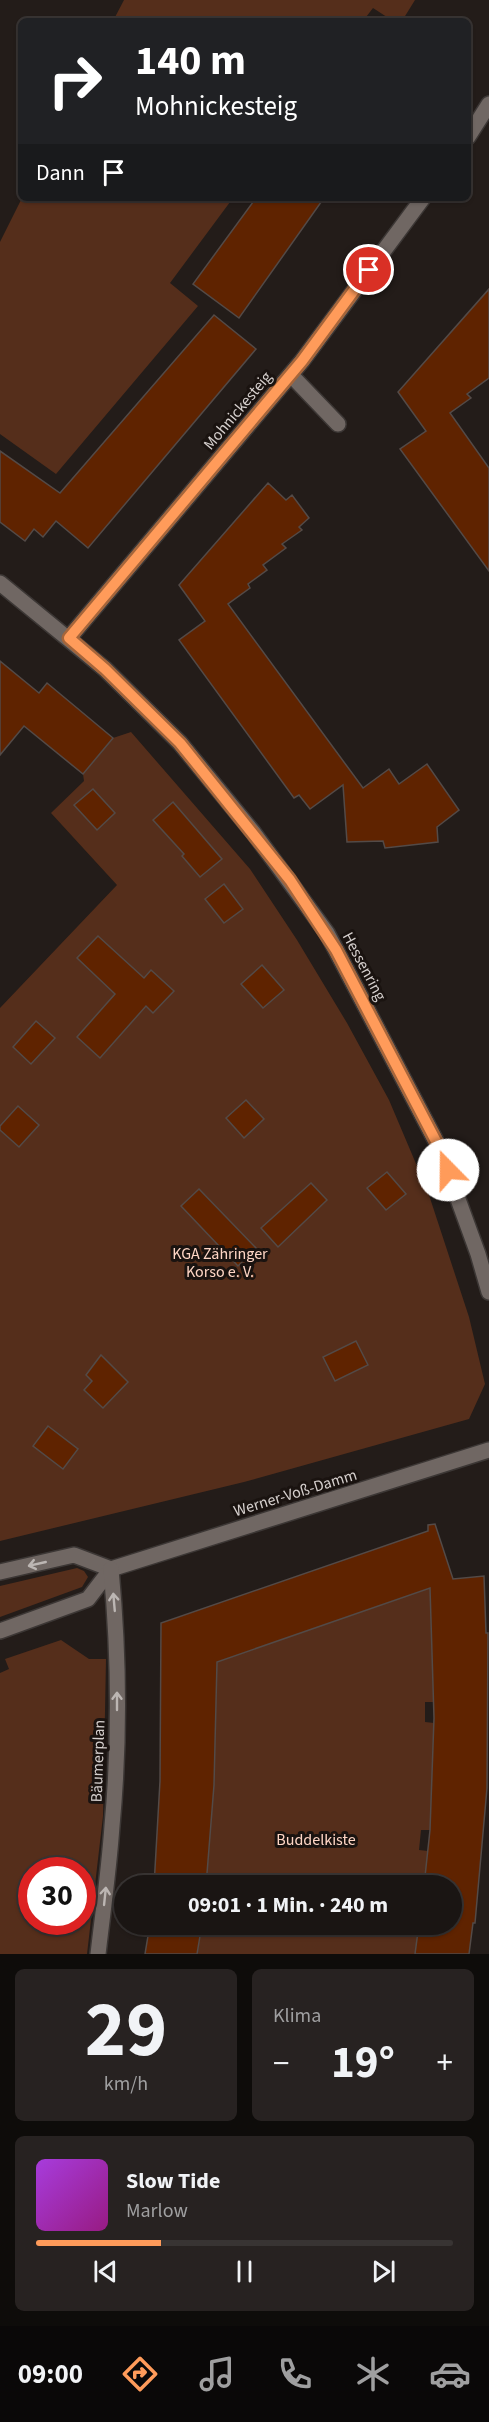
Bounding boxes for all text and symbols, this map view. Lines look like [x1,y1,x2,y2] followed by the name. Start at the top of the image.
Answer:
[135,31,246,91] text: 140 m
[36,42,114,120] icon: right
[135,87,297,126] text: Mohnickesteig
[97,156,130,189] icon: arrive
[36,157,85,189] text: Dann
[343,244,394,295] pin
[352,253,385,286] icon: arrive
[198,367,277,455] street label: Mohnickesteig
[337,928,391,1005] street label: Hessenring
[416,1138,480,1202] position arrow
[172,1243,268,1283] park label: KGA Zähringer Korso e. V.
[231,1464,360,1522] street label: Werner-Voß-Damm
[28,1558,47,1570] one-way arrow
[108,1593,119,1613] one-way arrow
[111,1692,123,1712] one-way arrow
[86,1719,110,1803] street label: Bäumerplan
[276,1829,356,1851] park label: Buddelkiste
[18,1857,96,1935] speed limit sign: 30
[99,1886,110,1906] one-way arrow
[188,1889,388,1921] text: 09:01 · 1 Min. · 240 m
[85,1975,167,2086] text: 29
[273,2002,321,2030] text: Klima
[331,2031,395,2095] text: 19°
[273,2040,289,2087] text: −
[437,2040,453,2087] text: +
[104,2070,148,2098] text: km/h
[126,2165,220,2197] text: Slow Tide
[126,2197,188,2225] text: Marlow
[89,2255,122,2288] icon: previous
[228,2255,261,2288] icon: pause
[367,2255,400,2288] icon: next
[119,2353,161,2395] icon: directions
[196,2353,238,2395] icon: music
[274,2353,316,2395] icon: phone
[352,2353,394,2395] icon: climate
[429,2353,471,2395] icon: car
[18,2355,83,2394] text: 09:00

